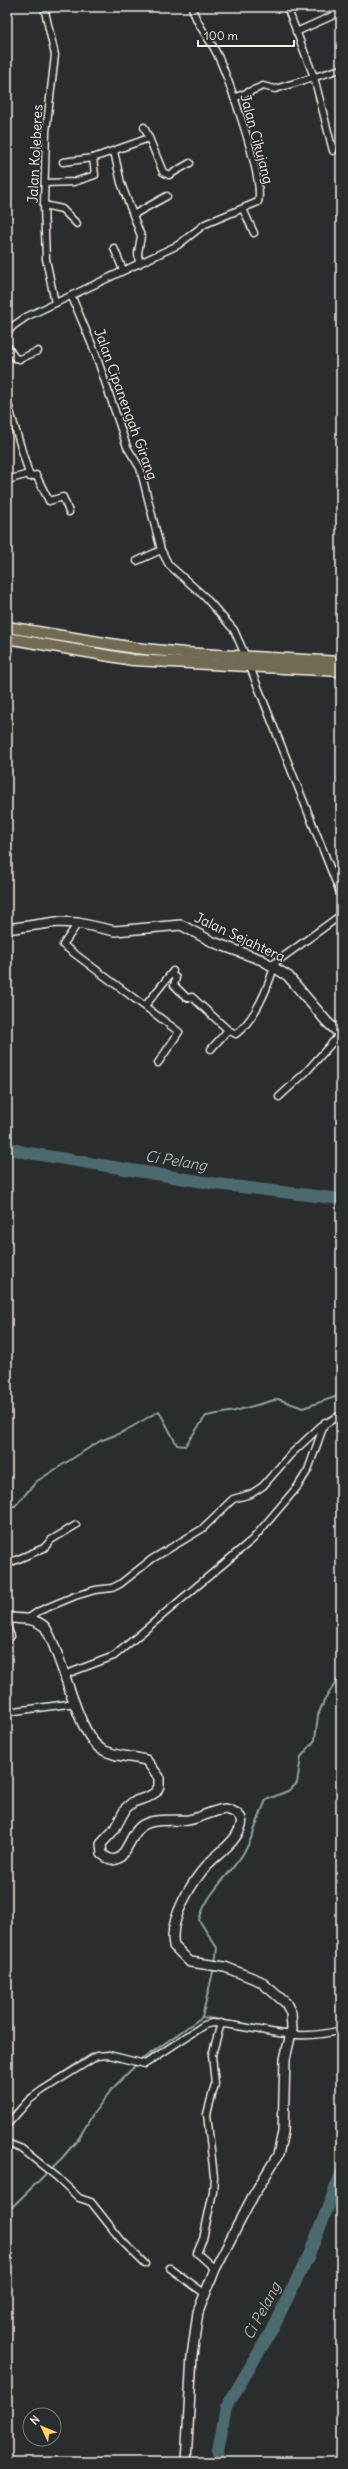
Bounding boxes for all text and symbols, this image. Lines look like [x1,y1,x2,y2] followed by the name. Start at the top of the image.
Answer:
[198,22,294,48] scale bar
[204,28,238,43] text: 100 m
[236,92,278,186] street label: Jalan Cikujang
[23,104,47,204] street label: Jalan Koleberes
[90,326,162,482] street label: Jalan Cipanengah Girang
[192,908,288,966] street label: Jalan Sejahtera
[144,1146,210,1175] water label: Ci Pelang
[239,2277,285,2343] water label: Ci Pelang
[22,2407,62,2447] north arrow
[27,2412,42,2428] text: N

